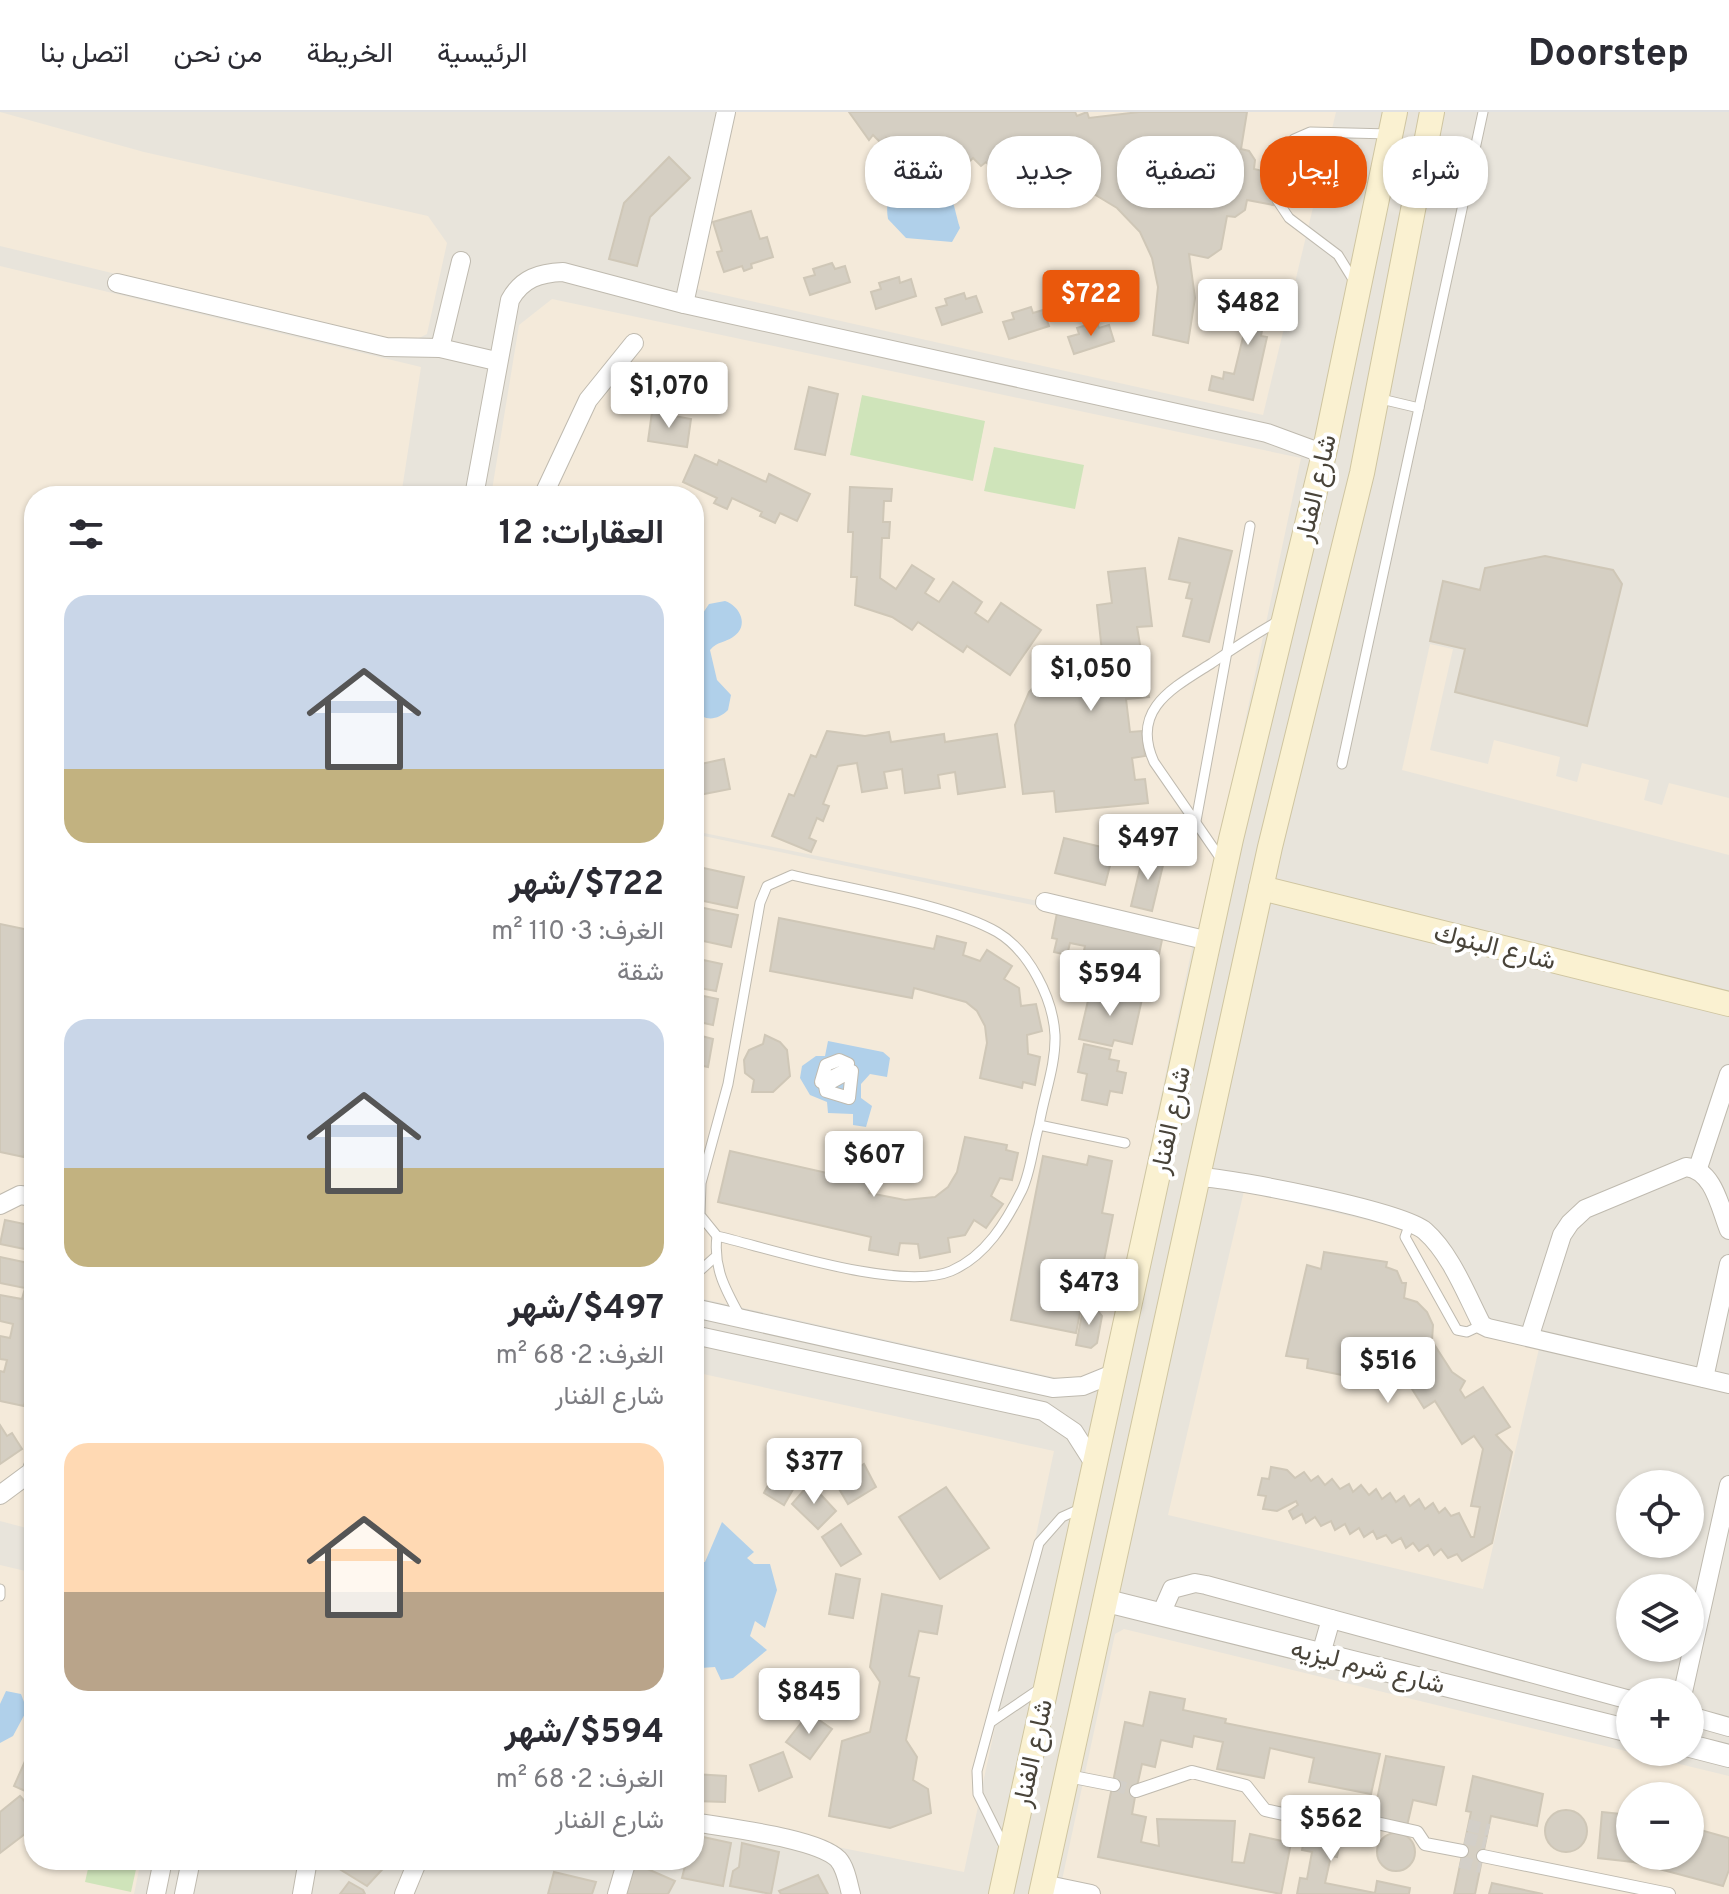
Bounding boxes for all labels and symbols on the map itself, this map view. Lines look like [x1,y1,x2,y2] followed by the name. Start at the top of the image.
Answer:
[1044,270,1138,338] pin: $722
[1201,279,1295,347] pin: $482
[604,362,734,430] pin: $1,070
[1289,432,1346,547] street label: شارع الفنار
[1026,645,1156,713] pin: $1,050
[1101,814,1195,882] pin: $497
[1430,917,1559,979] street label: شارع البنوك
[1063,950,1157,1018] pin: $594
[1145,1064,1200,1178] street label: شارع الفنار
[827,1131,921,1199] pin: $607
[1042,1259,1136,1327] pin: $473
[1341,1337,1435,1405] pin: $516
[767,1438,861,1506] pin: $377
[1287,1633,1448,1704] street label: شارع شرم ليزيه
[762,1668,856,1736] pin: $845
[1007,1697,1062,1811] street label: شارع الفنار
[1284,1795,1378,1863] pin: $562

